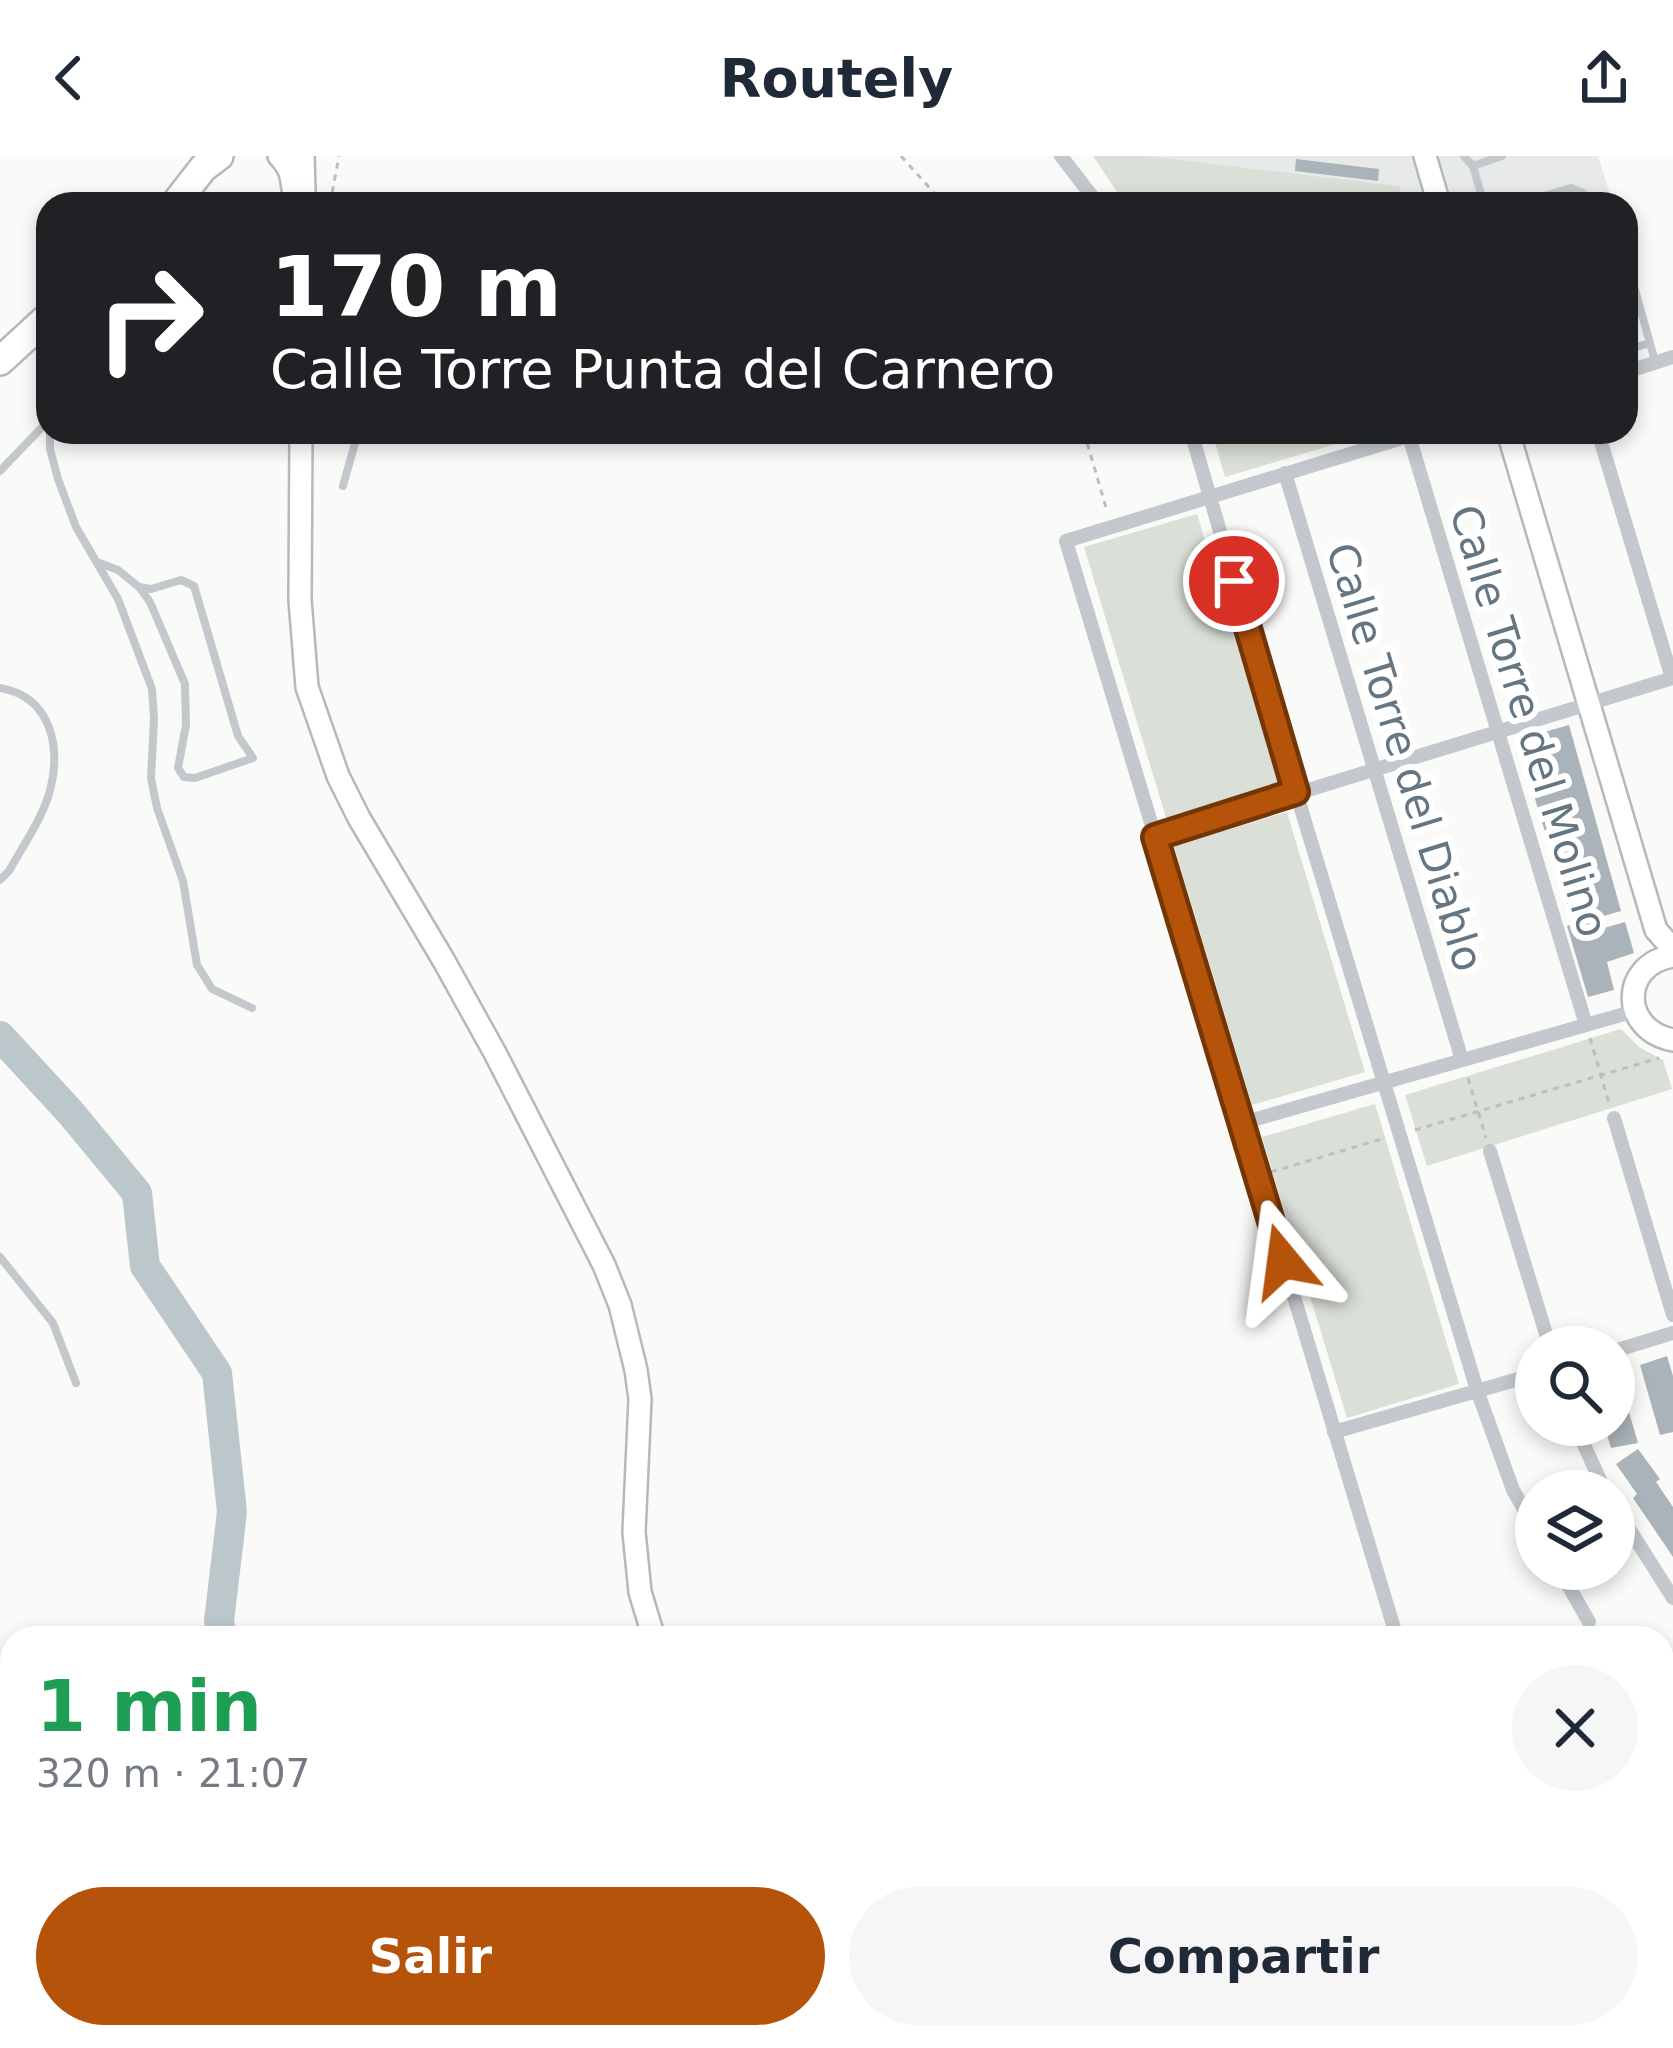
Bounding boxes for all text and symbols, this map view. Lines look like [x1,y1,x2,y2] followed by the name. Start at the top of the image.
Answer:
[36,45,102,111] icon: back
[1571,45,1637,111] icon: share
[720,47,953,110] text: Routely
[270,238,562,336] text: 170 m
[72,240,228,396] icon: right
[270,338,1055,401] text: Calle Torre Punta del Carnero
[1440,499,1618,943] street label: Calle Torre del Molino
[1183,530,1285,632] pin
[1316,537,1494,977] street label: Calle Torre del Diablo
[1201,548,1267,614] icon: arrive
[1220,1198,1346,1324] position arrow
[1515,1326,1635,1590] map controls
[1515,1326,1635,1446] button: search
[1515,1470,1635,1590] button: layers
[36,1664,262,1748] text: 1 min
[1512,1665,1638,1791] button: close
[36,1751,310,1796] text: 320 m · 21:07
[36,1887,825,2025] button: Salir
[849,1887,1638,2025] button: Compartir

